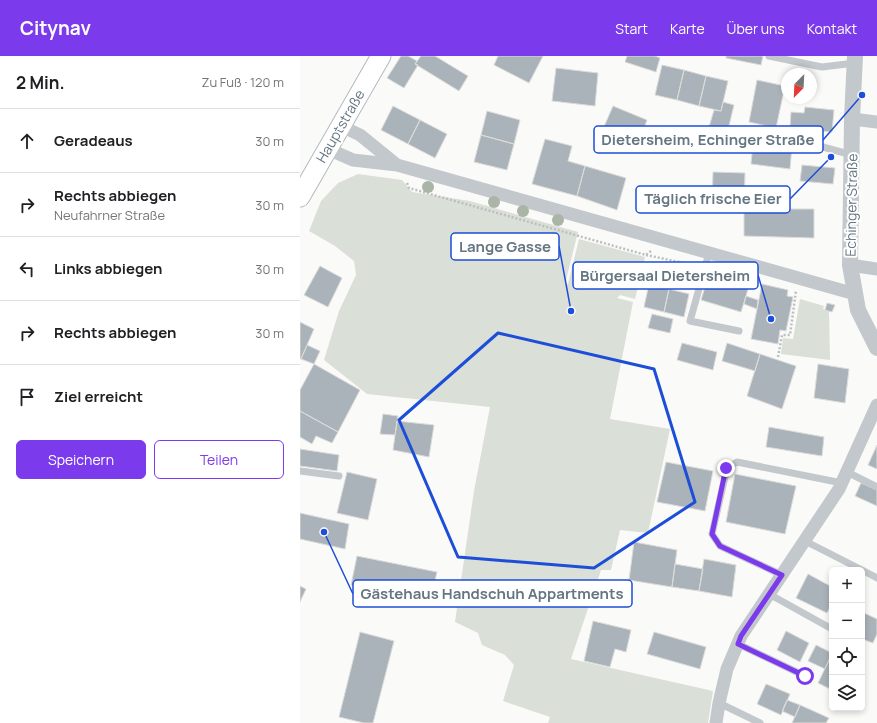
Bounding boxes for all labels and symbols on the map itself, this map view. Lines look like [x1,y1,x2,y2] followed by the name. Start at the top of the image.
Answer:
[781,68,817,104] north arrow
[311,86,369,166] street label: Hauptstraße
[594,126,823,153] callout: Dietersheim, Echinger Straße
[601,129,815,150] text: Dietersheim, Echinger Straße
[841,153,861,257] street label: Echinger Straße
[636,186,790,213] callout: Täglich frische Eier
[644,188,782,209] text: Täglich frische Eier
[451,233,559,260] callout: Lange Gasse
[459,236,551,257] text: Lange Gasse
[573,262,758,289] callout: Bürgersaal Dietersheim
[580,265,750,286] text: Bürgersaal Dietersheim
[717,459,735,477] route end
[353,580,632,607] callout: Gästehaus Handschuh Appartments
[360,583,624,604] text: Gästehaus Handschuh Appartments
[796,667,814,685] route start

